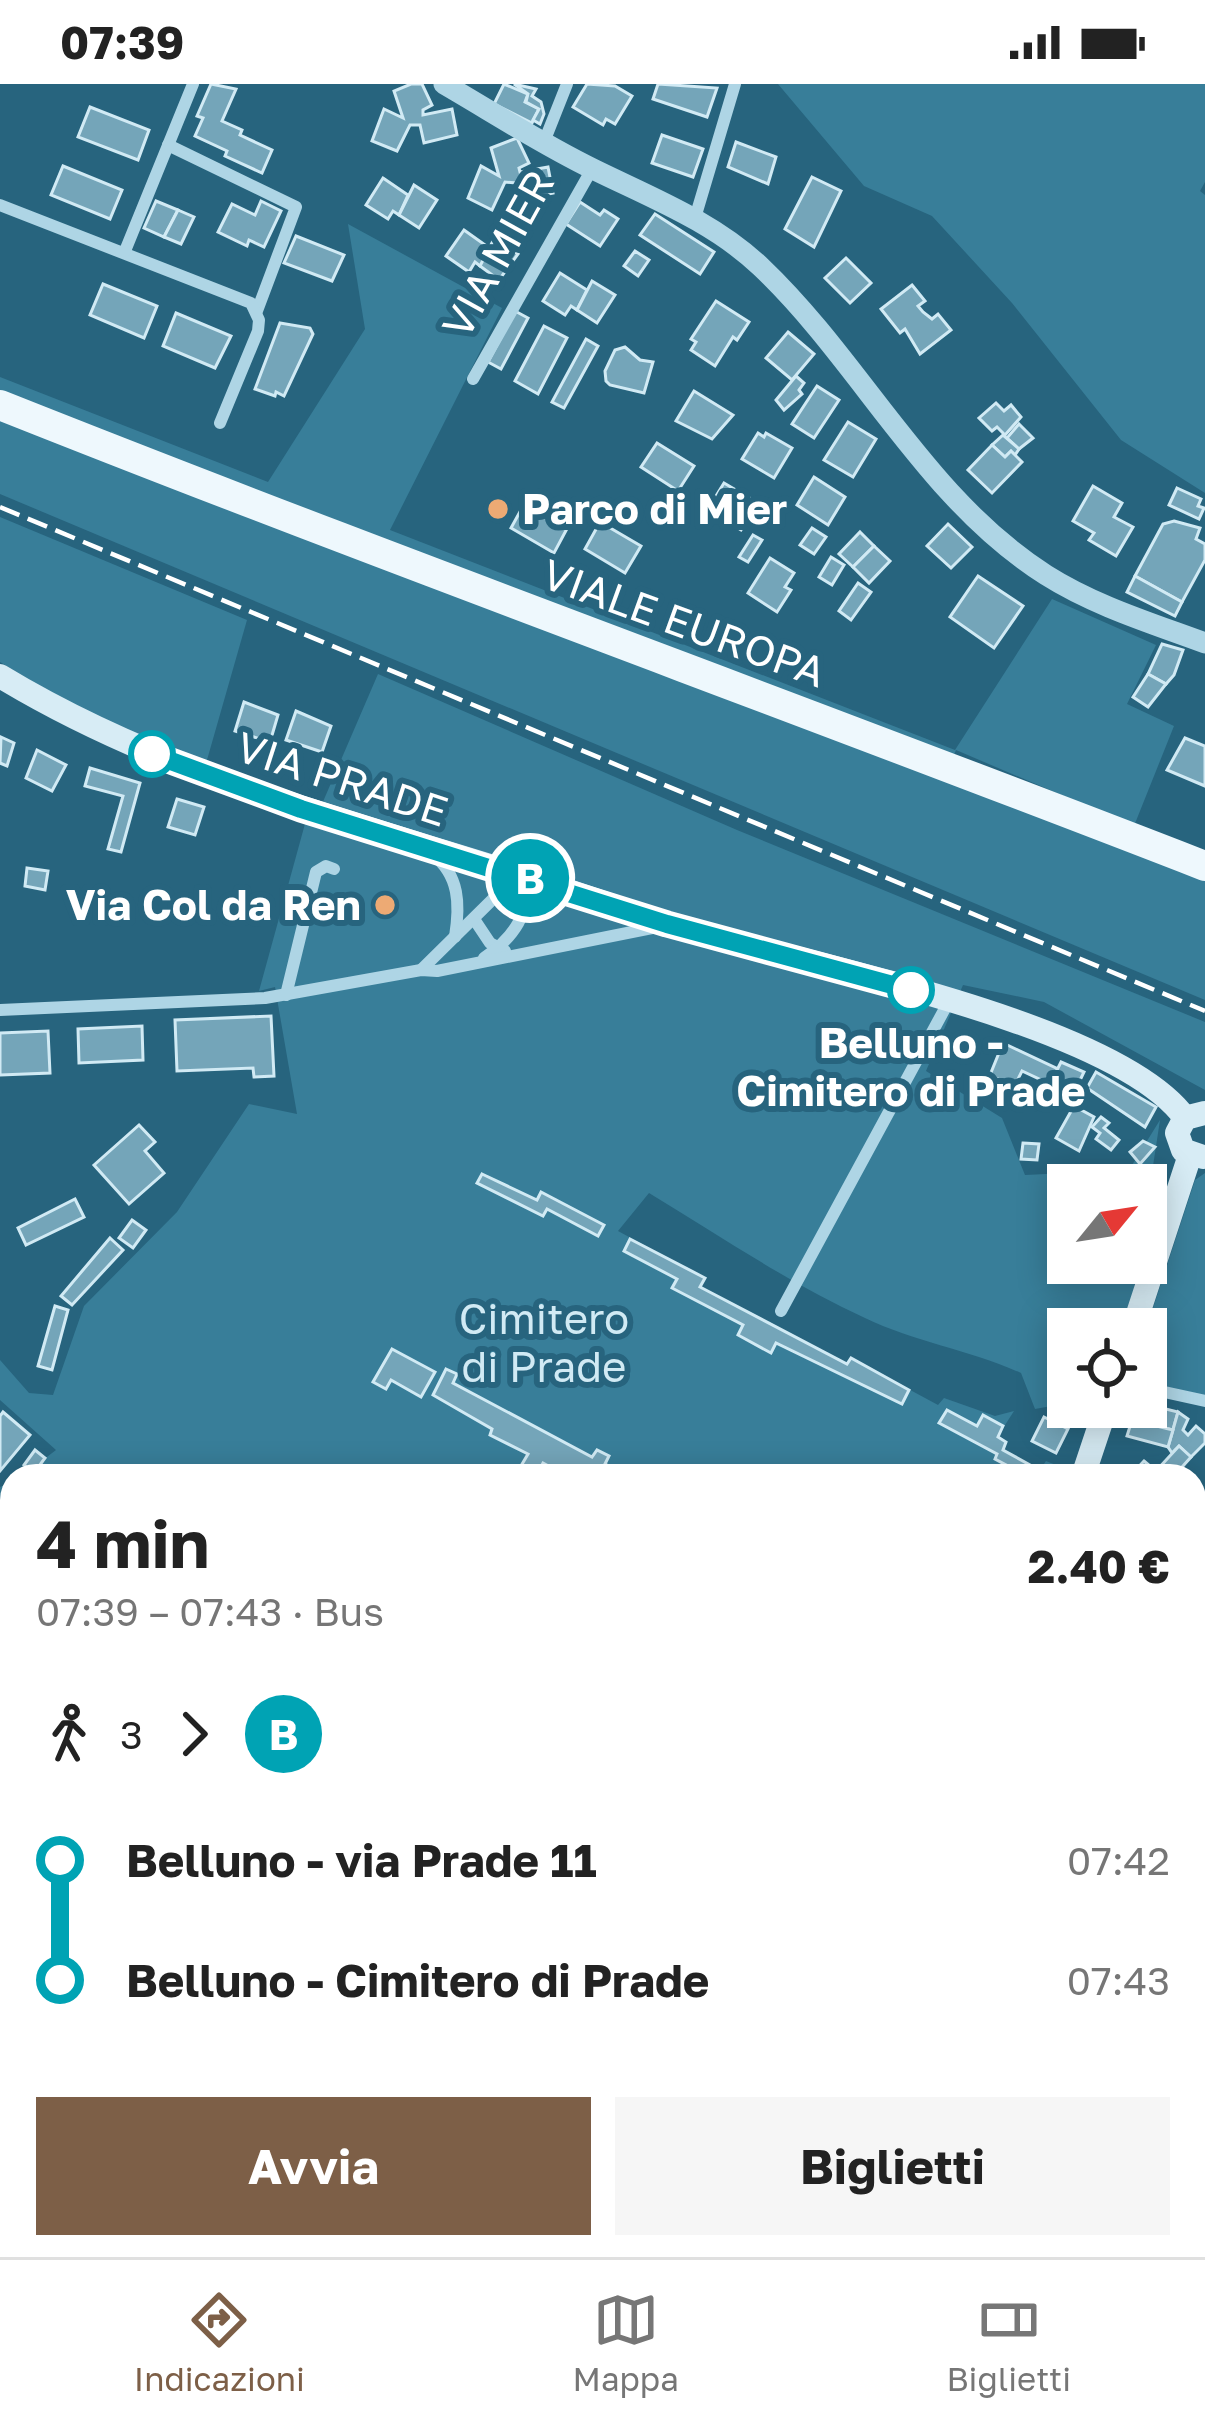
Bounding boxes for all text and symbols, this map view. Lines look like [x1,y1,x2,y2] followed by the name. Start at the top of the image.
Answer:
[60,15,184,69] text: 07:39
[431,161,563,346] street label: VIA MIER
[522,483,787,533] place label: Parco di Mier
[485,496,511,522] marker: Parco di Mier
[536,548,833,696] street label: VIALE EUROPA
[230,720,454,836] street label: VIA PRADE
[130,732,174,776] unlabelled marker
[491,839,569,917] line badge: B
[515,853,545,903] text: B
[66,879,361,929] place label: Via Col da Ren
[372,892,398,918] marker: Via Col da Ren
[889,968,933,1012] marker: Belluno - Cimitero di Prade
[736,1017,1086,1115] place label: Belluno - Cimitero di Prade
[1047,1164,1167,1284] north arrow
[1047,1164,1167,1428] map controls
[459,1293,629,1391] park label: Cimitero di Prade
[1047,1308,1167,1428] button: locate
[36,1503,210,1583] text: 4 min
[1028,1539,1170,1593] text: 2.40 €
[36,1588,384,1635] text: 07:39 – 07:43 · Bus
[36,1701,102,1767] icon: walk
[161,1701,227,1767] icon: forward
[269,1709,298,1759] text: B
[120,1711,143,1758] text: 3
[126,1833,597,1887] text: Belluno - via Prade 11
[1067,1837,1170,1884] text: 07:42
[126,1953,709,2007] text: Belluno - Cimitero di Prade
[1067,1957,1170,2004] text: 07:43
[36,2097,591,2235] button: Avvia
[615,2097,1170,2235] button: Biglietti
[134,2287,305,2398] tab: Indicazioni
[573,2287,679,2398] tab: Mappa
[946,2287,1071,2398] tab: Biglietti

